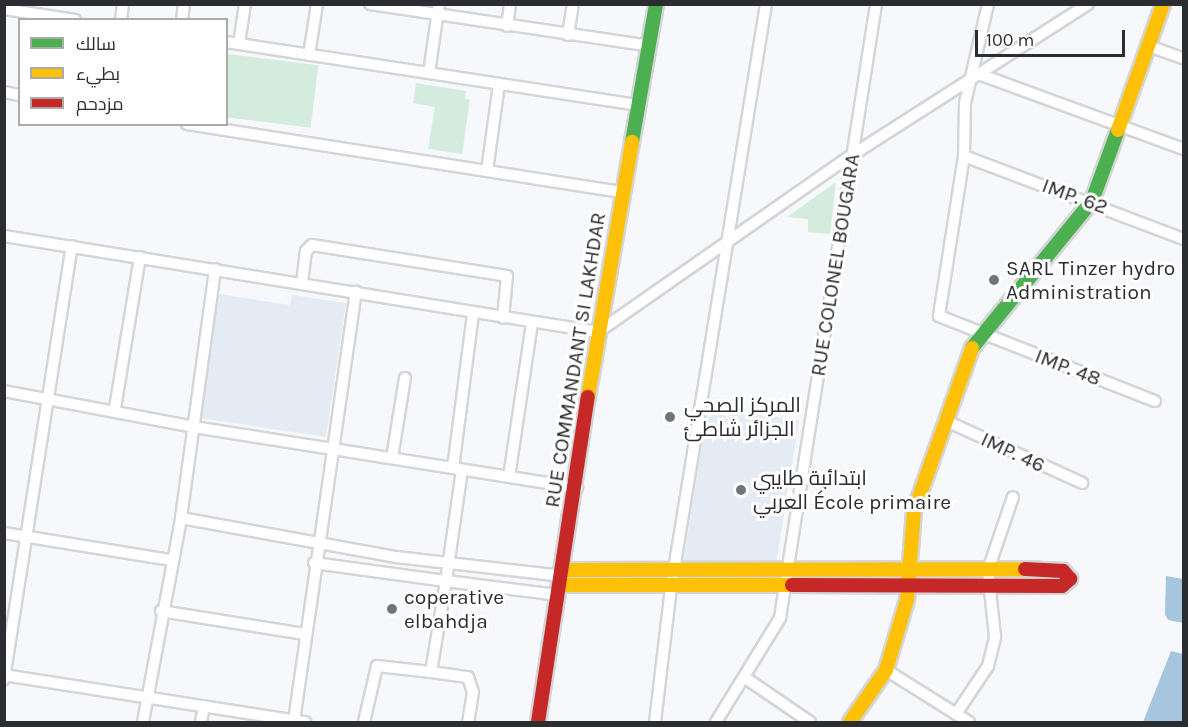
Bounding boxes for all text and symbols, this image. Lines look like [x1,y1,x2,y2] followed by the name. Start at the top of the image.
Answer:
[18,18,228,126] legend
[978,18,1128,56] scale bar
[986,29,1034,51] text: 100 m
[76,33,116,55] text: سالك
[76,63,120,85] text: بطيء
[76,93,124,115] text: مزدحم
[805,152,865,378] street label: RUE COLONEL BOUGARA
[1039,172,1111,220] street label: IMP. 62
[539,211,611,509] street label: RUE COMMANDANT SI LAKHDAR
[1006,255,1175,305] place label: SARL Tinzer hydro Administration
[987,273,1001,287] marker: SARL Tinzer hydro Administration
[1031,343,1105,391] street label: IMP. 48
[684,392,801,442] place label: المركز الصحي الجزائر شاطئ
[661,408,679,426] marker: المركز الصحي الجزائر شاطئ
[977,426,1049,478] street label: IMP. 46
[753,465,951,515] place label: ابتدائية طايبي العربي École primaire
[734,483,748,497] marker: ابتدائية طايبي العربي École primaire
[404,584,504,634] place label: coperative elbahdja
[385,602,399,616] marker: coperative elbahdja

